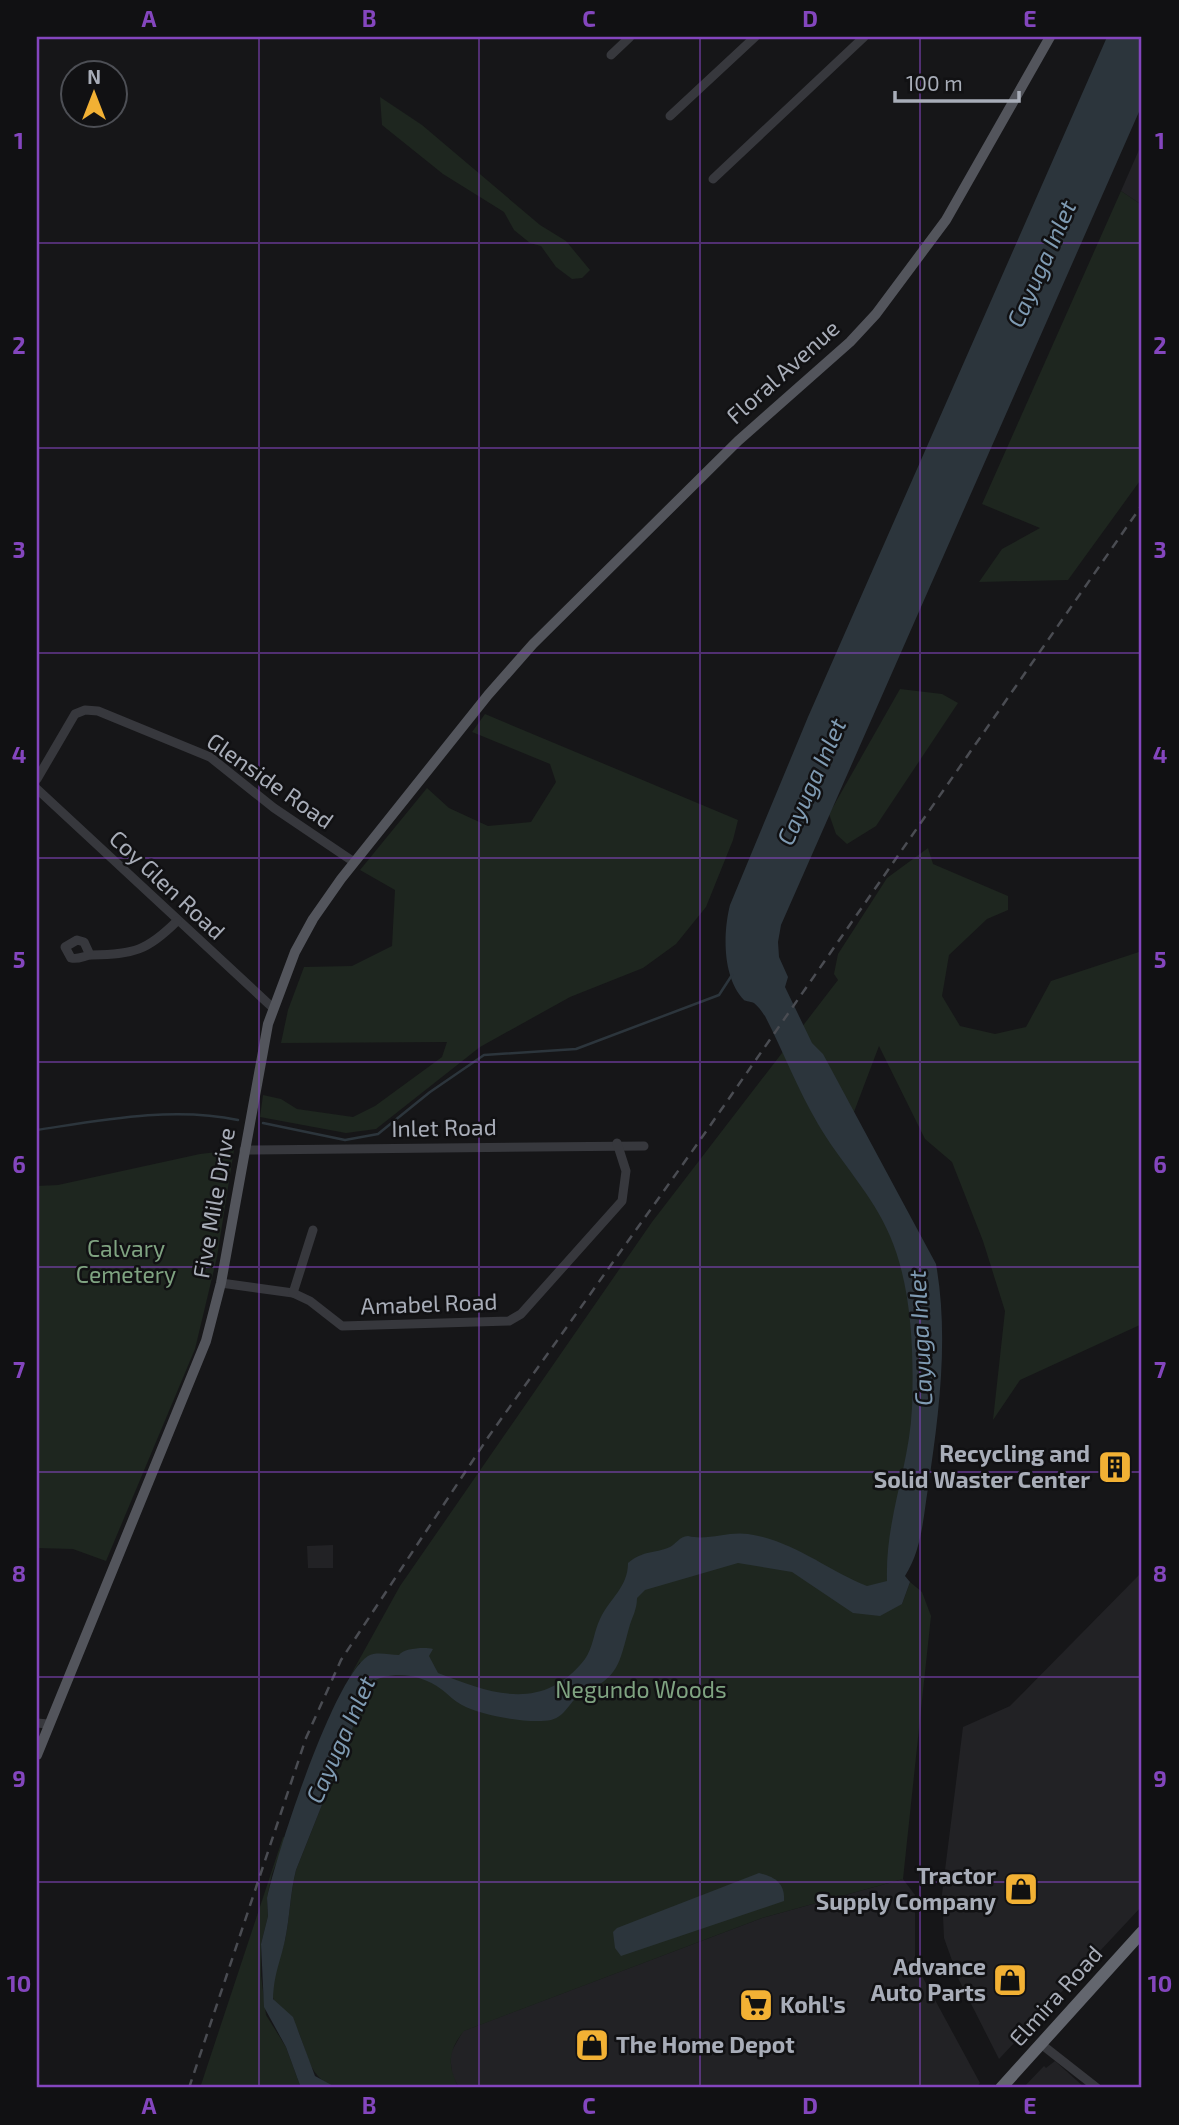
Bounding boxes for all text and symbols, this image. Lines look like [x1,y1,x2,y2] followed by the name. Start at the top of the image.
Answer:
[141,4,157,32] text: A
[362,4,376,32] text: B
[582,4,596,32] text: C
[802,4,818,32] text: D
[1023,4,1037,32] text: E
[60,60,130,130] north arrow
[895,60,1020,104] scale bar
[87,65,101,88] text: N
[906,70,963,95] text: 100 m
[14,126,24,154] text: 1
[1155,126,1165,154] text: 1
[1000,195,1082,331] water label: Cayuga Inlet
[720,313,844,429] street label: Floral Avenue
[12,331,26,359] text: 2
[1153,331,1167,359] text: 2
[12,535,26,563] text: 3
[1153,535,1167,563] text: 3
[770,713,852,849] water label: Cayuga Inlet
[202,726,339,834] street label: Glenside Road
[12,740,26,768] text: 4
[1153,740,1167,768] text: 4
[104,824,231,945] street label: Coy Glen Road
[13,945,25,973] text: 5
[1154,945,1166,973] text: 5
[391,1112,497,1142] street label: Inlet Road
[186,1125,240,1280] street label: Five Mile Drive
[12,1150,26,1178] text: 6
[1153,1150,1167,1178] text: 6
[76,1234,176,1288] park label: Calvary Cemetery
[901,1269,938,1407] water label: Cayuga Inlet
[360,1287,498,1319] street label: Amabel Road
[13,1355,25,1383] text: 7
[1154,1355,1166,1383] text: 7
[874,1439,1090,1493] place label: Recycling and Solid Waster Center
[1096,1448,1134,1486] building icon: Recycling and Solid Waster Center
[12,1559,26,1587] text: 8
[1153,1559,1167,1587] text: 8
[299,1671,381,1807] water label: Cayuga Inlet
[555,1675,727,1703] park label: Negundo Woods
[12,1764,26,1792] text: 9
[1153,1764,1167,1792] text: 9
[816,1861,996,1915] place label: Tractor Supply Company
[1002,1870,1040,1908] shop icon: Tractor Supply Company
[1003,1939,1108,2051] street label: Elmira Road
[871,1952,986,2006] place label: Advance Auto Parts
[991,1961,1029,1999] shop icon: Advance Auto Parts
[7,1969,31,1997] text: 10
[1148,1969,1172,1997] text: 10
[737,1986,775,2024] supermarket icon: Kohl's
[780,1990,846,2018] place label: Kohl's
[573,2026,611,2064] shop icon: The Home Depot
[616,2030,795,2058] place label: The Home Depot
[141,2091,157,2119] text: A
[362,2091,376,2119] text: B
[582,2091,596,2119] text: C
[802,2091,818,2119] text: D
[1023,2091,1037,2119] text: E

